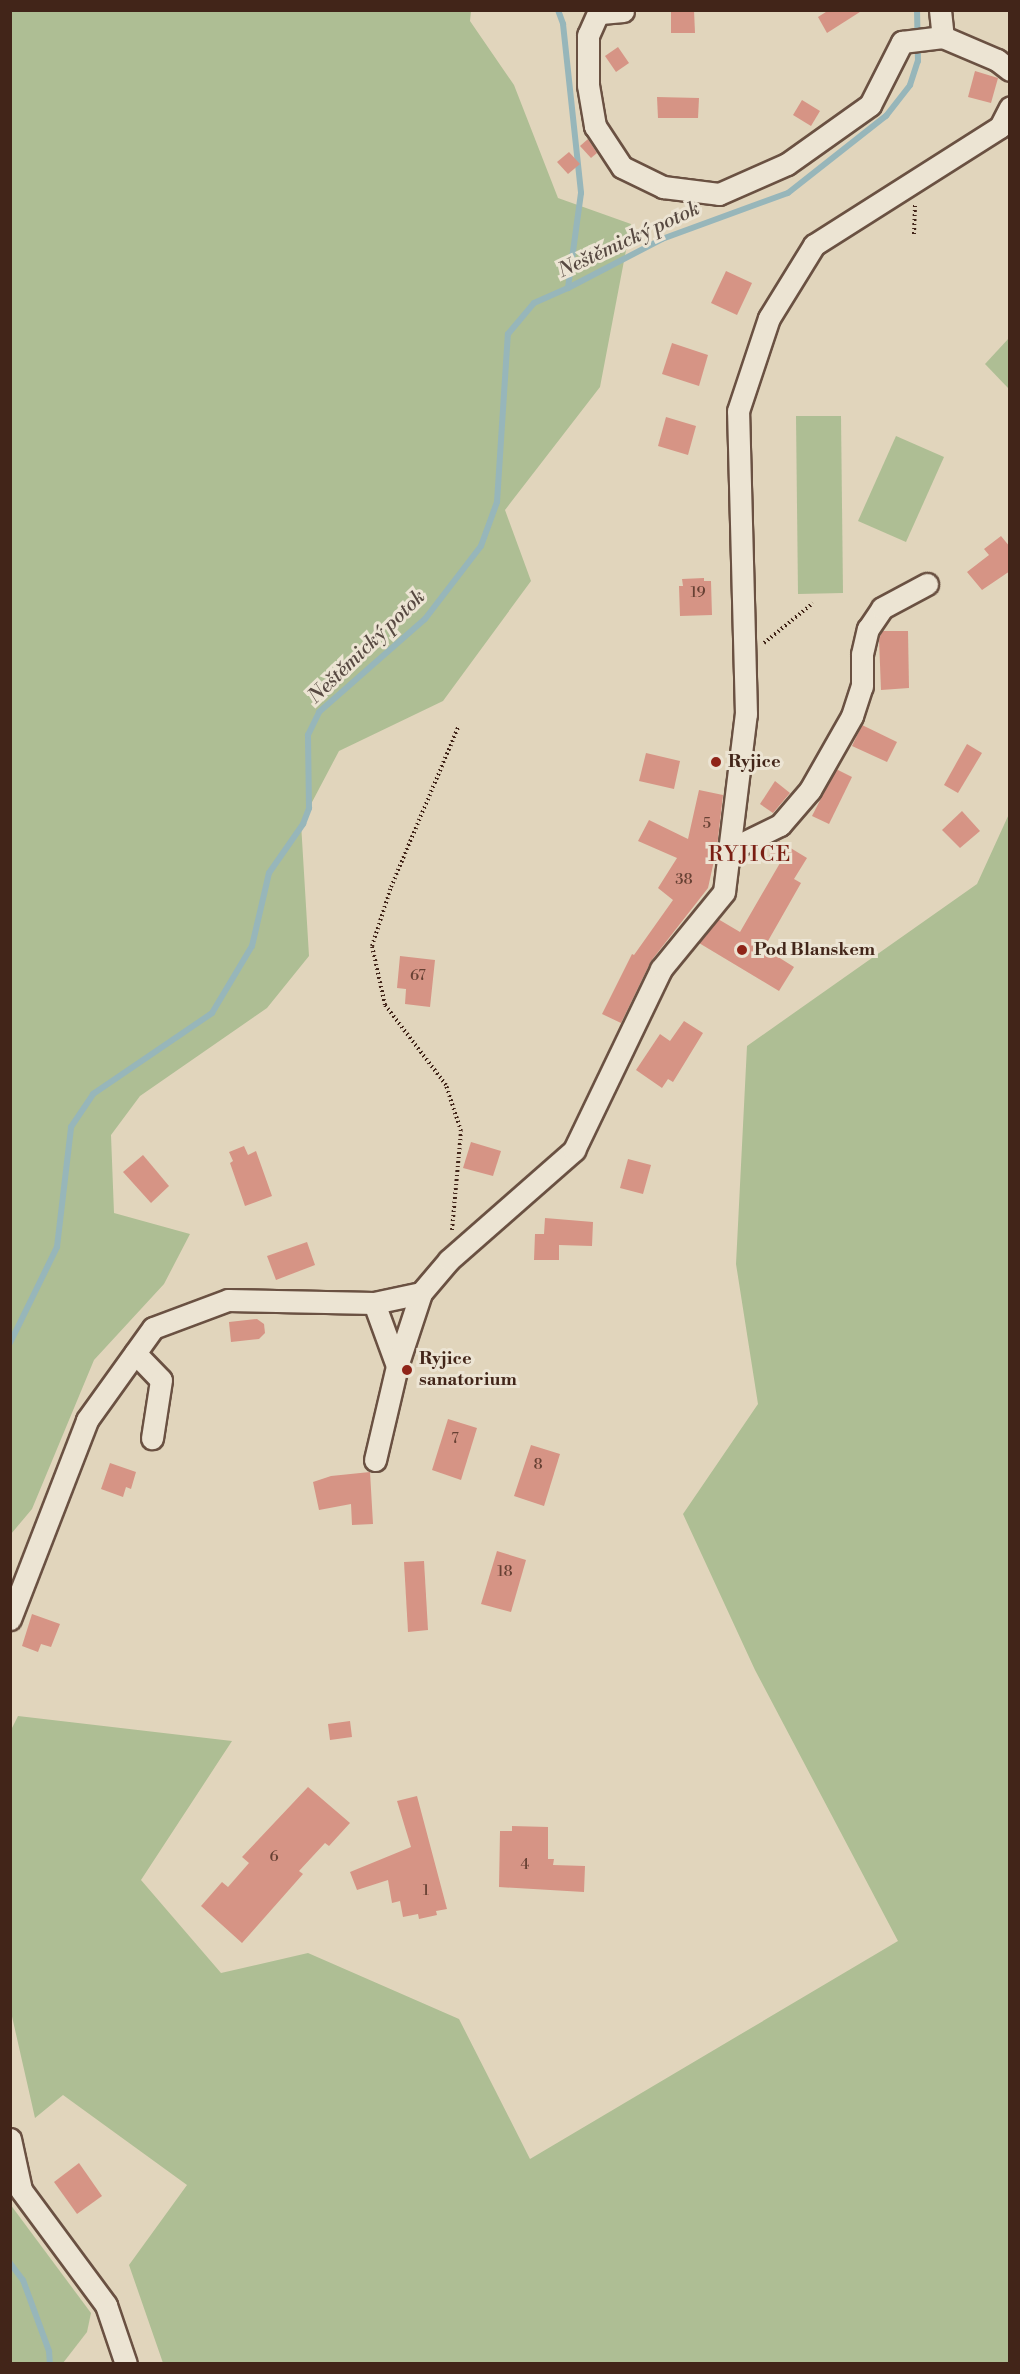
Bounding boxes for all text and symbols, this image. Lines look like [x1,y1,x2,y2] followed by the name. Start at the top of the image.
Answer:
[554,197,704,283] water label: Neštěmický potok
[690,584,706,602] house number: 19
[303,585,431,709] water label: Neštěmický potok
[728,751,781,773] place label: Ryjice
[709,755,723,769] marker: Ryjice
[703,815,711,833] house number: 5
[708,842,792,868] district label: RYJICE
[675,871,693,889] house number: 38
[754,939,875,961] place label: Pod Blanskem
[735,943,749,957] marker: Pod Blanskem
[410,967,426,985] house number: 67
[419,1349,517,1392] place label: Ryjice sanatorium
[400,1363,414,1377] marker: Ryjice sanatorium
[451,1430,459,1448] house number: 7
[533,1456,543,1474] house number: 8
[497,1563,513,1581] house number: 18
[269,1848,279,1866] house number: 6
[521,1856,529,1874] house number: 4
[423,1882,429,1900] house number: 1

